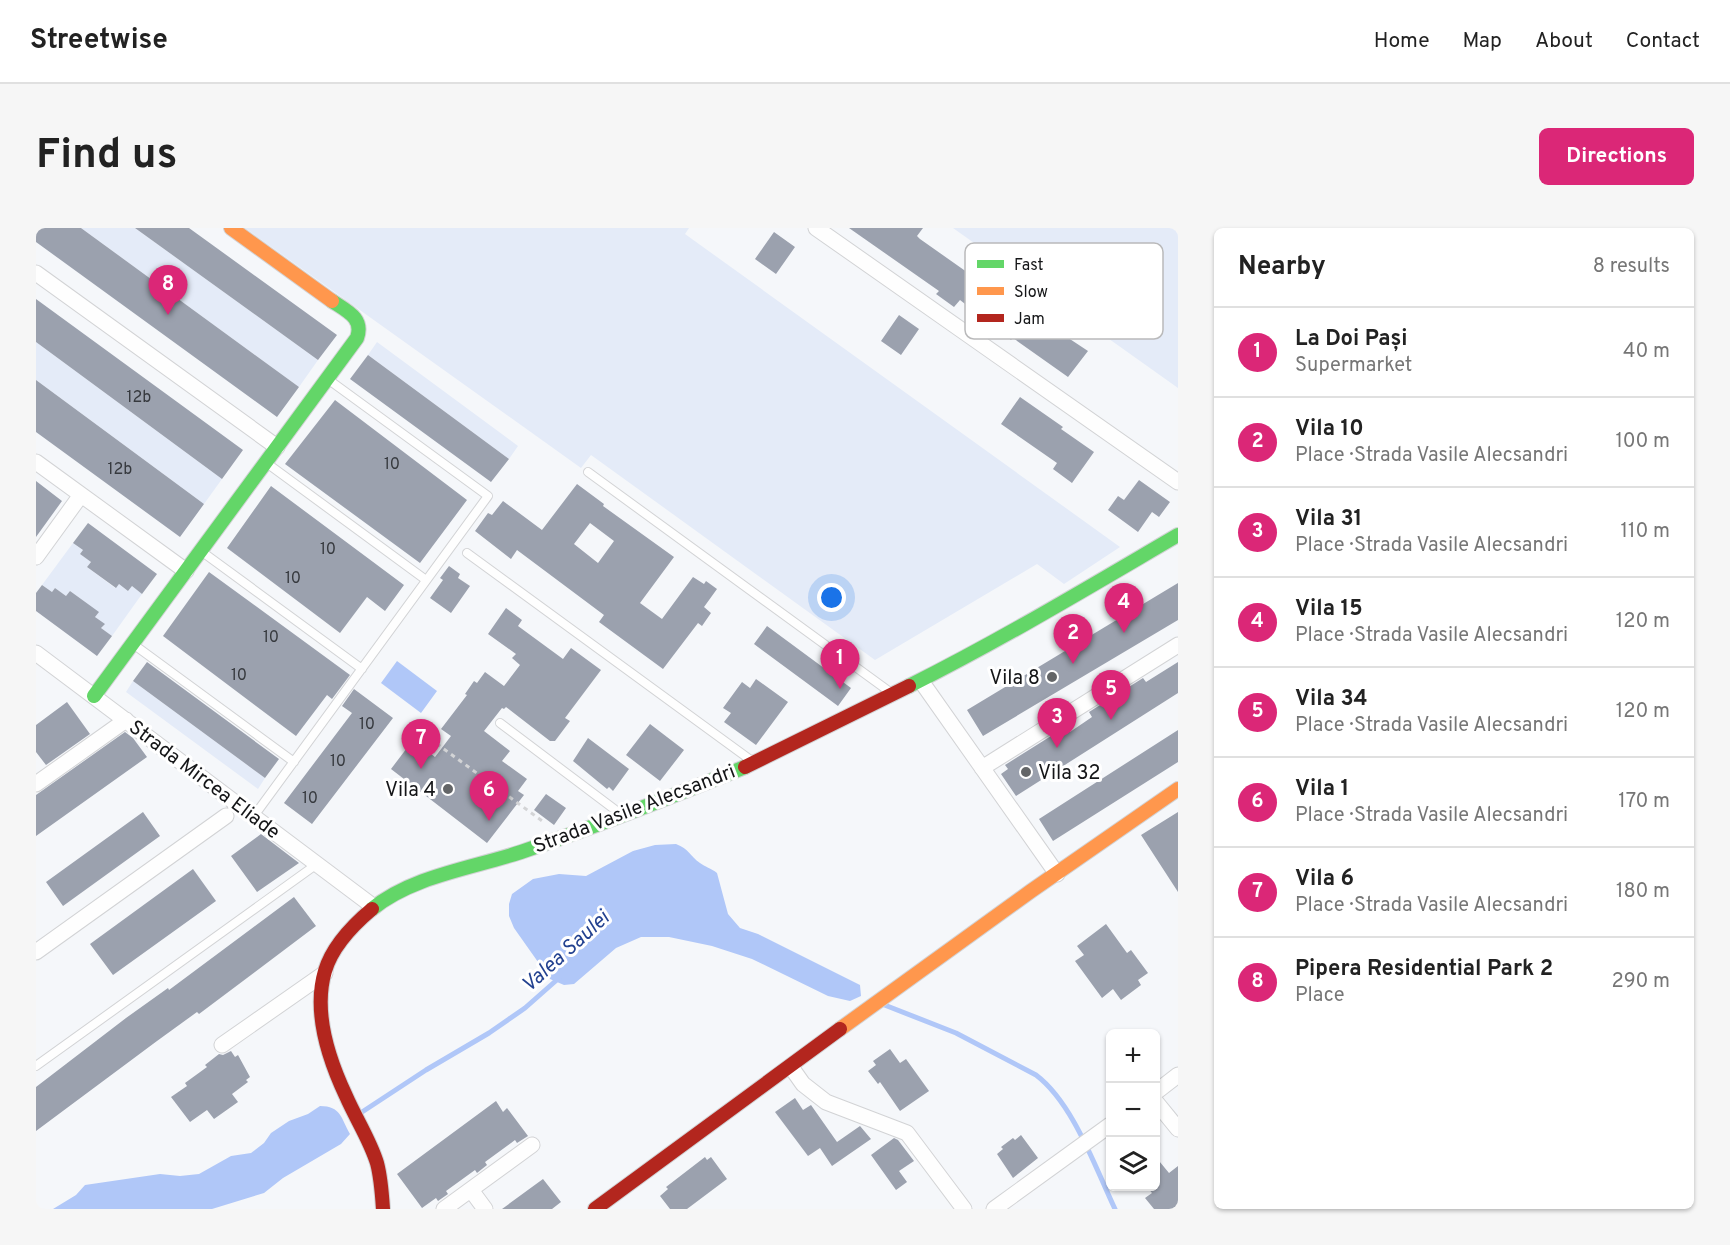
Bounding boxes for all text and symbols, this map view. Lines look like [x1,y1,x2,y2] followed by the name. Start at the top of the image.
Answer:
[30,23,168,59] text: Streetwise
[1374,28,1430,55] text: Home
[1463,28,1502,55] text: Map
[1535,28,1593,55] text: About
[1626,28,1700,55] text: Contact
[1539,128,1694,185] button: Directions
[36,130,177,183] text: Find us
[965,243,1163,339] legend
[1238,251,1326,284] text: Nearby
[1593,254,1670,280] text: 8 results
[1014,256,1044,276] text: Fast
[148,266,188,315] pin: 8
[1014,283,1048,303] text: Slow
[1014,310,1045,330] text: Jam
[1295,326,1408,353] text: La Doi Pași
[1254,339,1262,365] text: 1
[1623,339,1670,365] text: 40 m
[1295,353,1412,379] text: Supermarket
[127,388,151,408] house number: 12b
[1295,416,1364,443] text: Vila 10
[1251,429,1264,455] text: 2
[1615,429,1670,455] text: 100 m
[1295,443,1568,469] text: Place · Strada Vasile Alecsandri
[384,455,400,475] house number: 10
[108,460,132,480] house number: 12b
[1295,506,1362,533] text: Vila 31
[1252,519,1264,545] text: 3
[1621,519,1670,545] text: 110 m
[1295,533,1568,559] text: Place · Strada Vasile Alecsandri
[320,540,336,560] house number: 10
[285,569,301,589] house number: 10
[817,583,846,612] your location
[1104,584,1144,633] pin: 4
[1295,596,1363,623] text: Vila 15
[1251,609,1264,635] text: 4
[1616,609,1670,635] text: 120 m
[1054,614,1092,664] pin: 2
[1295,623,1568,649] text: Place · Strada Vasile Alecsandri
[263,628,279,648] house number: 10
[820,640,860,689] pin: 1
[231,666,247,686] house number: 10
[989,666,1040,692] place label: Vila 8
[1045,670,1059,684] marker: Vila 8
[1092,670,1130,720] pin: 5
[1295,686,1368,713] text: Vila 34
[1038,698,1076,748] pin: 3
[1251,699,1264,725] text: 5
[1616,699,1670,725] text: 120 m
[1295,713,1568,739] text: Place · Strada Vasile Alecsandri
[123,715,285,846] street label: Strada Mircea Eliade
[359,715,375,735] house number: 10
[402,720,440,769] pin: 7
[330,752,346,772] house number: 10
[530,759,739,860] street label: Strada Vasile Alecsandri
[1038,761,1100,787] place label: Vila 32
[1019,765,1033,779] marker: Vila 32
[470,772,508,821] pin: 6
[1295,776,1349,803] text: Vila 1
[385,778,436,804] place label: Vila 4
[441,782,455,796] marker: Vila 4
[302,789,318,809] house number: 10
[1251,789,1264,815] text: 6
[1618,789,1670,815] text: 170 m
[1295,803,1568,829] text: Place · Strada Vasile Alecsandri
[1295,866,1354,893] text: Vila 6
[1252,879,1263,905] text: 7
[1616,879,1670,905] text: 180 m
[1295,893,1568,919] text: Place · Strada Vasile Alecsandri
[516,904,617,999] water label: Valea Saulei
[1295,956,1553,983] text: Pipera Residential Park 2
[1251,969,1264,995] text: 8
[1612,969,1670,995] text: 290 m
[1295,983,1345,1009] text: Place
[1106,1029,1160,1191] map controls
[1106,1029,1160,1083] button: +
[1106,1083,1160,1137] button: −
[1106,1137,1160,1191] button: layers

